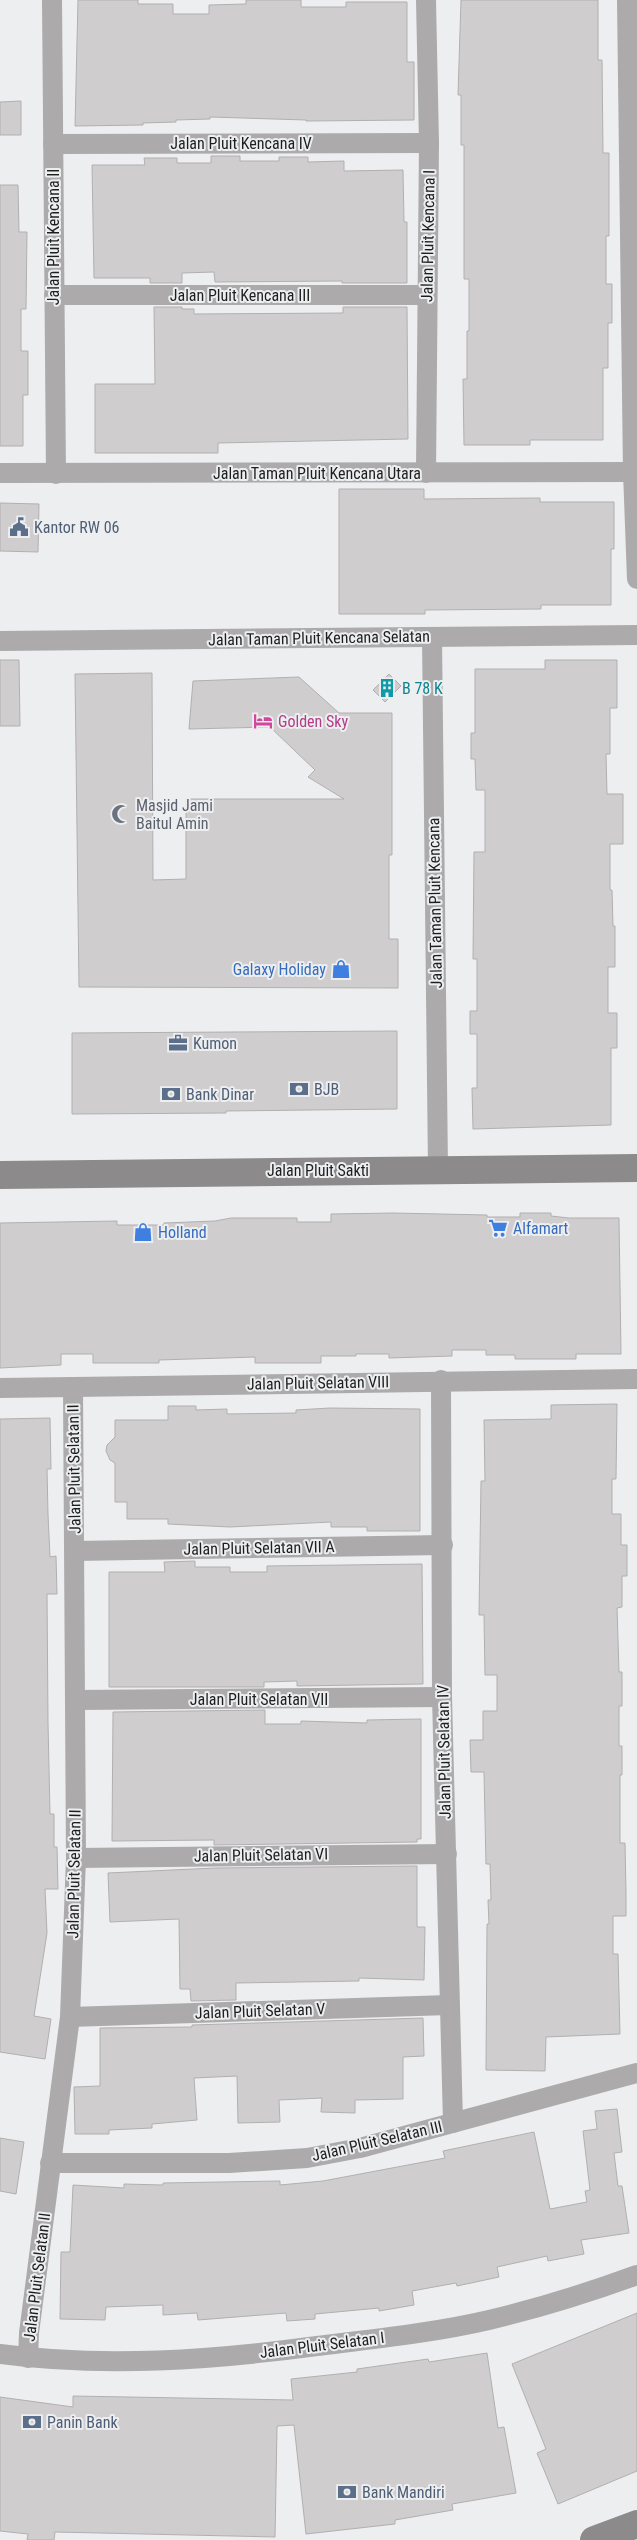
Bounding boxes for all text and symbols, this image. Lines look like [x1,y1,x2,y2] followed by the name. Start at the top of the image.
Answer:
[170,134,312,153] street label: Jalan Pluit Kencana IV
[44,169,63,305] street label: Jalan Pluit Kencana II
[417,170,439,302] street label: Jalan Pluit Kencana I
[170,286,310,305] street label: Jalan Pluit Kencana III
[213,464,421,483] street label: Jalan Taman Pluit Kencana Utara
[8,516,30,538] public building icon: Kantor RW 06
[34,518,120,537] place label: Kantor RW 06
[208,627,430,649] street label: Jalan Taman Pluit Kencana Selatan
[376,677,398,699] building icon: B 78 K
[402,679,443,698] place label: B 78 K
[252,710,274,732] hotel icon: Golden Sky
[278,712,349,731] place label: Golden Sky
[136,796,213,833] place label: Masjid Jami Baitul Amin
[110,803,132,825] mosque icon: Masjid Jami Baitul Amin
[424,818,446,988] street label: Jalan Taman Pluit Kencana
[330,958,352,980] shop icon: Galaxy Holiday
[233,960,326,979] place label: Galaxy Holiday
[167,1032,189,1054] office icon: Kumon
[193,1034,237,1053] place label: Kumon
[288,1078,310,1100] bank icon: BJB
[314,1080,339,1099] place label: BJB
[160,1083,182,1105] bank icon: Bank Dinar
[186,1085,254,1104] place label: Bank Dinar
[267,1161,369,1180] street label: Jalan Pluit Sakti
[487,1217,509,1239] supermarket icon: Alfamart
[513,1219,569,1238] place label: Alfamart
[132,1221,154,1243] shop icon: Holland
[158,1223,207,1242] place label: Holland
[247,1372,389,1394] street label: Jalan Pluit Selatan VIII
[63,1404,85,1534] street label: Jalan Pluit Selatan II
[183,1537,335,1559] street label: Jalan Pluit Selatan VII A
[433,1685,455,1819] street label: Jalan Pluit Selatan IV
[190,1690,328,1709] street label: Jalan Pluit Selatan VII
[63,1809,85,1939] street label: Jalan Pluit Selatan II
[194,1844,328,1866] street label: Jalan Pluit Selatan VI
[194,1999,326,2023] street label: Jalan Pluit Selatan V
[310,2117,444,2165] street label: Jalan Pluit Selatan III
[20,2212,54,2342] street label: Jalan Pluit Selatan II
[259,2328,385,2362] street label: Jalan Pluit Selatan I
[21,2411,43,2433] bank icon: Panin Bank
[47,2413,118,2432] place label: Panin Bank
[336,2481,358,2503] bank icon: Bank Mandiri
[362,2483,445,2502] place label: Bank Mandiri

